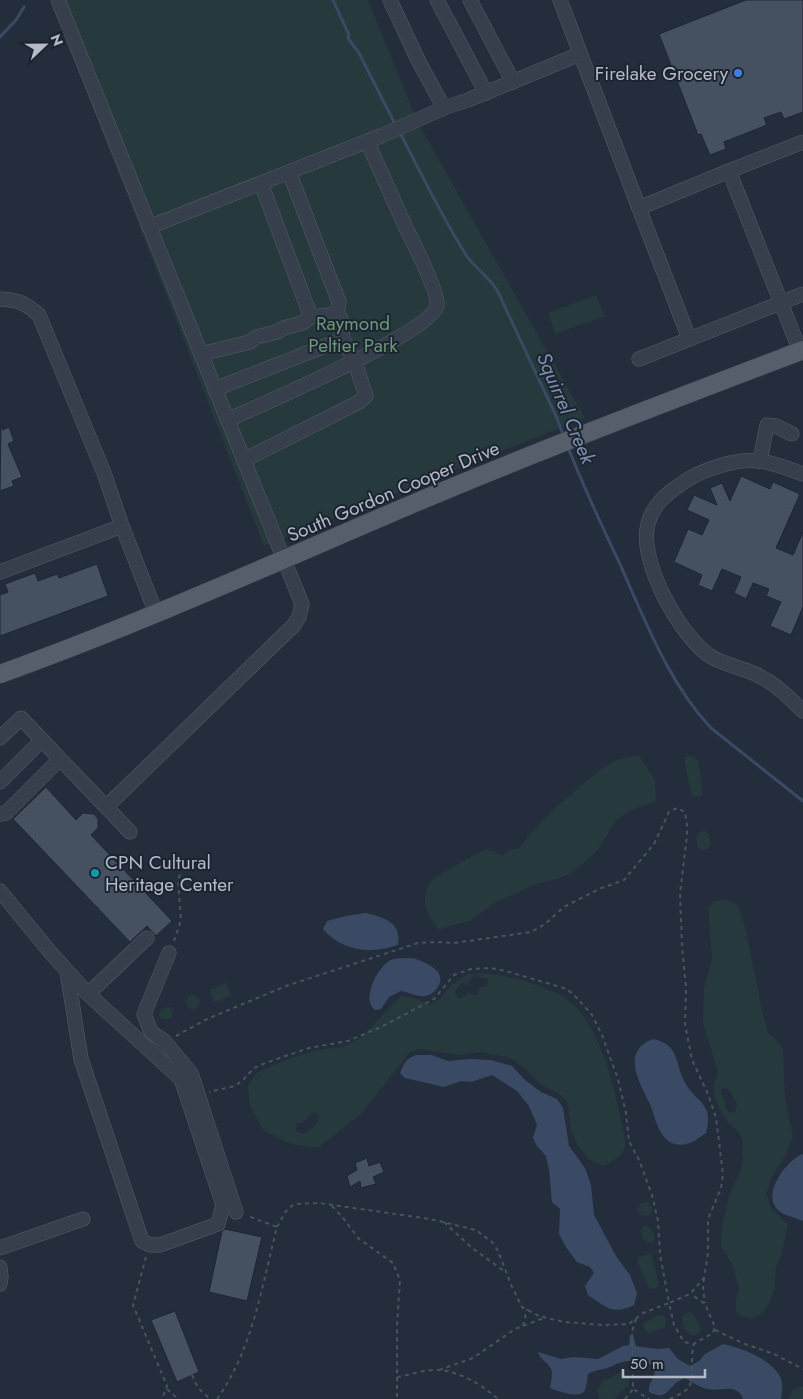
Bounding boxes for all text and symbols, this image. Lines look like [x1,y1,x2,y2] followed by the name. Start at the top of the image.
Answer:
[20,20,70,70] north arrow
[46,31,68,49] text: N
[595,60,729,87] place label: Firelake Grocery
[732,67,744,79] marker: Firelake Grocery
[308,310,398,359] park label: Raymond Peltier Park
[529,348,603,470] water label: Squirrel Creek
[283,434,504,548] street label: South Gordon Cooper Drive
[105,849,234,898] place label: CPN Cultural Heritage Center
[89,867,101,879] marker: CPN Cultural Heritage Center
[623,1346,706,1378] scale bar
[630,1353,664,1375] text: 50 m

